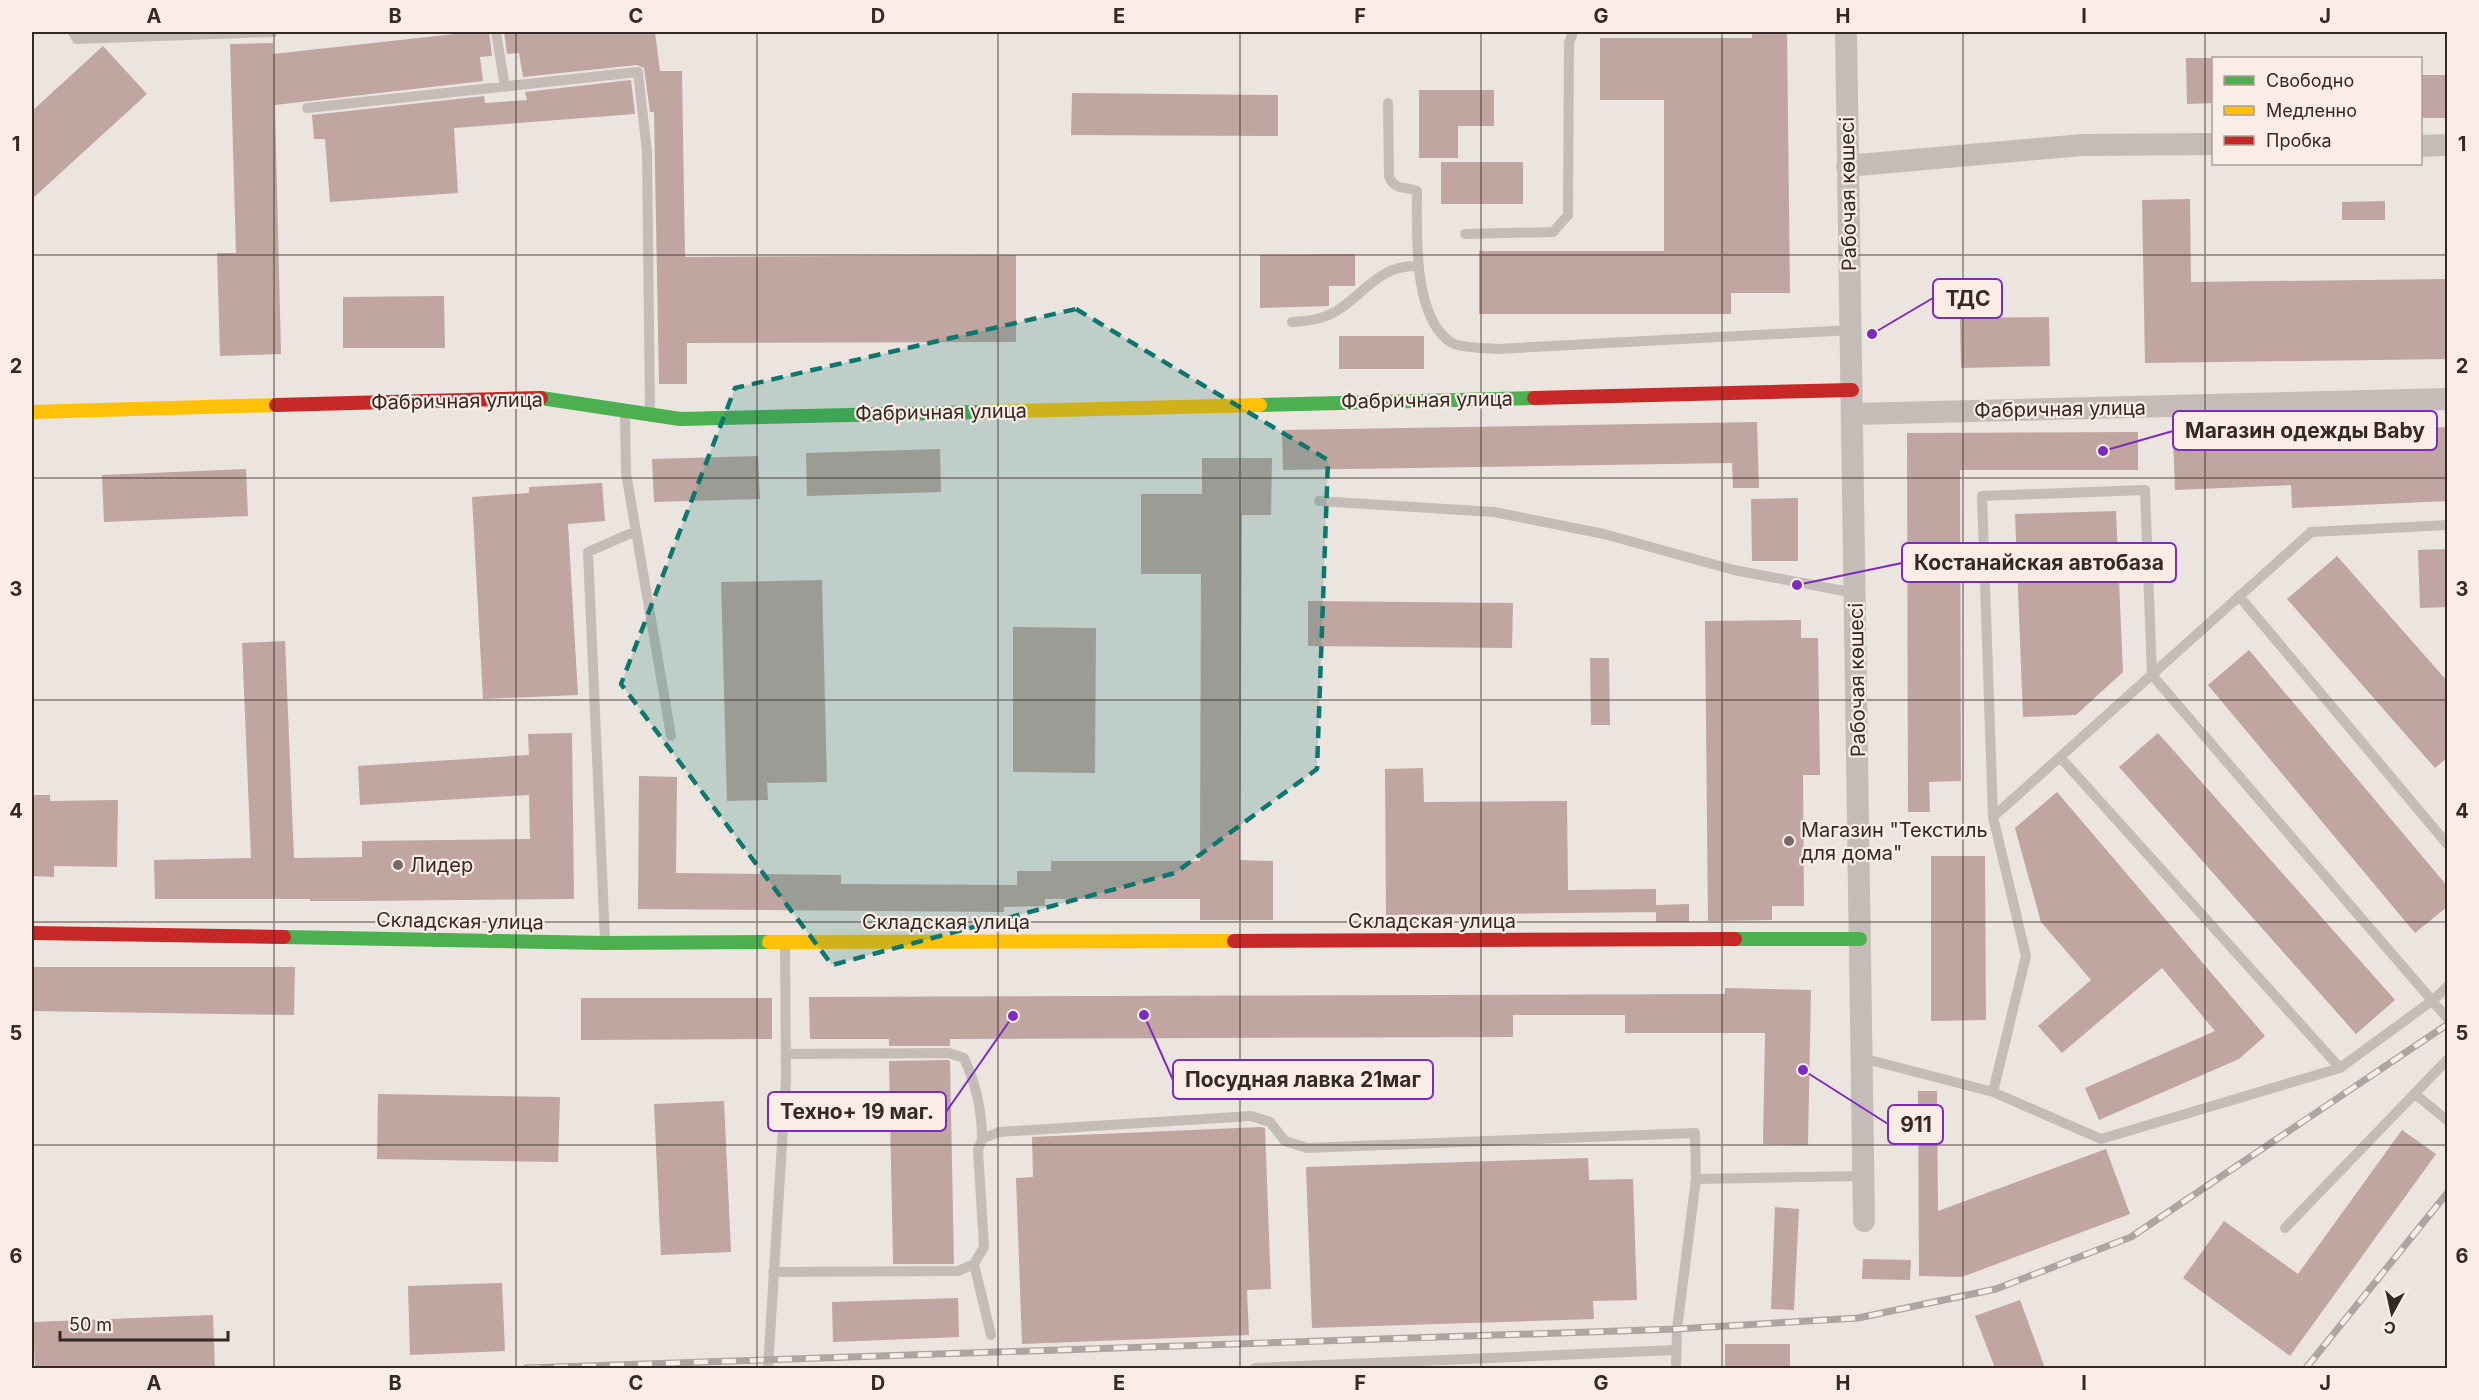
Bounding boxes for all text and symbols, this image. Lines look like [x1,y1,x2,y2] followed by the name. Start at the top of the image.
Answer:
[147,4,162,28] text: A
[388,4,402,28] text: B
[629,4,643,28] text: C
[871,4,885,28] text: D
[1113,4,1125,28] text: E
[1354,4,1366,28] text: F
[1593,4,1609,28] text: G
[1836,4,1850,28] text: H
[2081,4,2087,28] text: I
[2319,4,2331,28] text: J
[2212,57,2422,165] legend
[2266,70,2354,91] text: Свободно
[2266,100,2357,121] text: Медленно
[1835,117,1861,271] street label: Рабочая көшесі
[2266,130,2332,151] text: Пробка
[12,132,20,156] text: 1
[2458,132,2466,156] text: 1
[1933,279,2002,318] callout: ТДС
[1946,286,1990,311] text: ТДС
[10,354,22,378] text: 2
[2456,354,2468,378] text: 2
[1341,387,1513,413] street label: Фабричная улица
[371,388,543,414] street label: Фабричная улица
[1974,396,2146,422] street label: Фабричная улица
[855,399,1027,425] street label: Фабричная улица
[2173,411,2437,450] callout: Магазин одежды Baby
[2185,418,2425,443] text: Магазин одежды Baby
[1902,543,2176,582] callout: Костанайская автобаза
[1914,550,2164,575] text: Костанайская автобаза
[10,577,22,601] text: 3
[2456,577,2468,601] text: 3
[1844,603,1870,757] street label: Рабочая көшесі
[9,799,23,823] text: 4
[2455,799,2469,823] text: 4
[1801,818,1988,865] place label: Магазин "Текстиль для дома"
[1782,834,1796,848] marker: Магазин "Текстиль для дома"
[410,853,473,877] place label: Лидер
[391,858,405,872] marker: Лидер
[376,908,544,934] street label: Складская улица
[1348,909,1516,933] street label: Складская улица
[862,910,1030,934] street label: Складская улица
[10,1021,22,1045] text: 5
[2456,1021,2468,1045] text: 5
[1173,1060,1433,1099] callout: Посудная лавка 21маг
[1185,1067,1422,1092] text: Посудная лавка 21маг
[768,1092,946,1131] callout: Техно+ 19 маг.
[780,1099,934,1124] text: Техно+ 19 маг.
[1888,1105,1943,1144] callout: 911
[1900,1112,1932,1137] text: 911
[10,1244,23,1268] text: 6
[2456,1244,2469,1268] text: 6
[2362,1283,2422,1343] north arrow
[60,1304,228,1342] scale bar
[69,1314,112,1335] text: 50 m
[2383,1317,2397,1339] text: С
[147,1371,162,1395] text: A
[388,1371,402,1395] text: B
[629,1371,643,1395] text: C
[871,1371,885,1395] text: D
[1113,1371,1125,1395] text: E
[1354,1371,1366,1395] text: F
[1593,1371,1609,1395] text: G
[1836,1371,1850,1395] text: H
[2081,1371,2087,1395] text: I
[2319,1371,2331,1395] text: J

